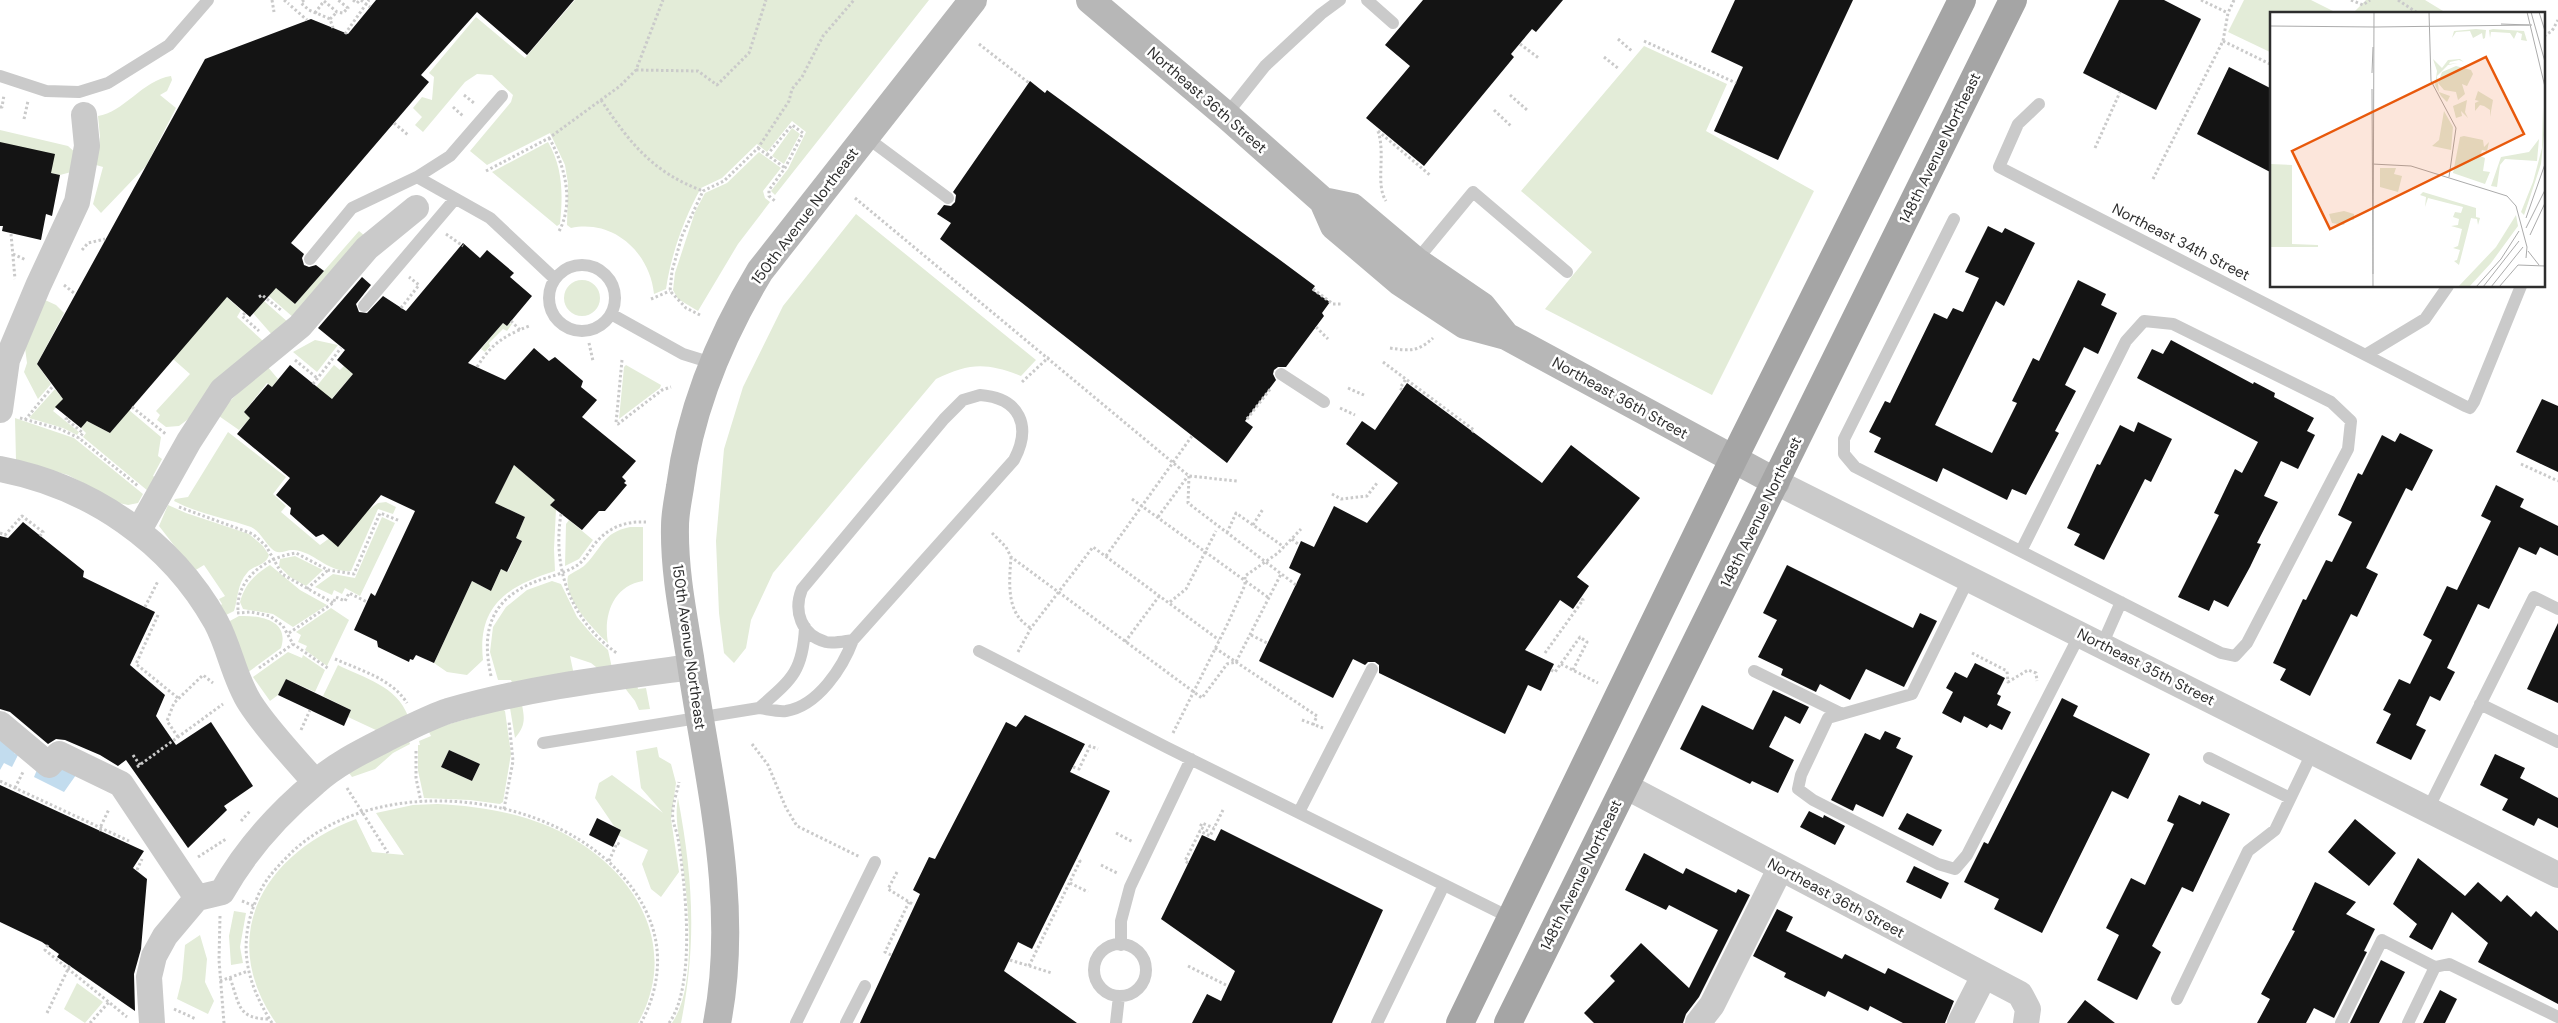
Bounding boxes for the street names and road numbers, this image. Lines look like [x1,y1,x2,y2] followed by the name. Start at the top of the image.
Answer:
[1143,42,1271,158] street label: Northeast 36th Street
[1895,69,1985,227] street label: 148th Avenue Northeast
[747,143,863,289] street label: 150th Avenue Northeast
[2109,199,2253,285] street label: Northeast 34th Street
[1549,352,1692,444] street label: Northeast 36th Street
[1716,433,1806,591] street label: 148th Avenue Northeast
[668,563,711,731] street label: 150th Avenue Northeast
[2074,624,2218,710] street label: Northeast 35th Street
[1536,796,1626,954] street label: 148th Avenue Northeast
[1764,853,1908,943] street label: Northeast 36th Street

